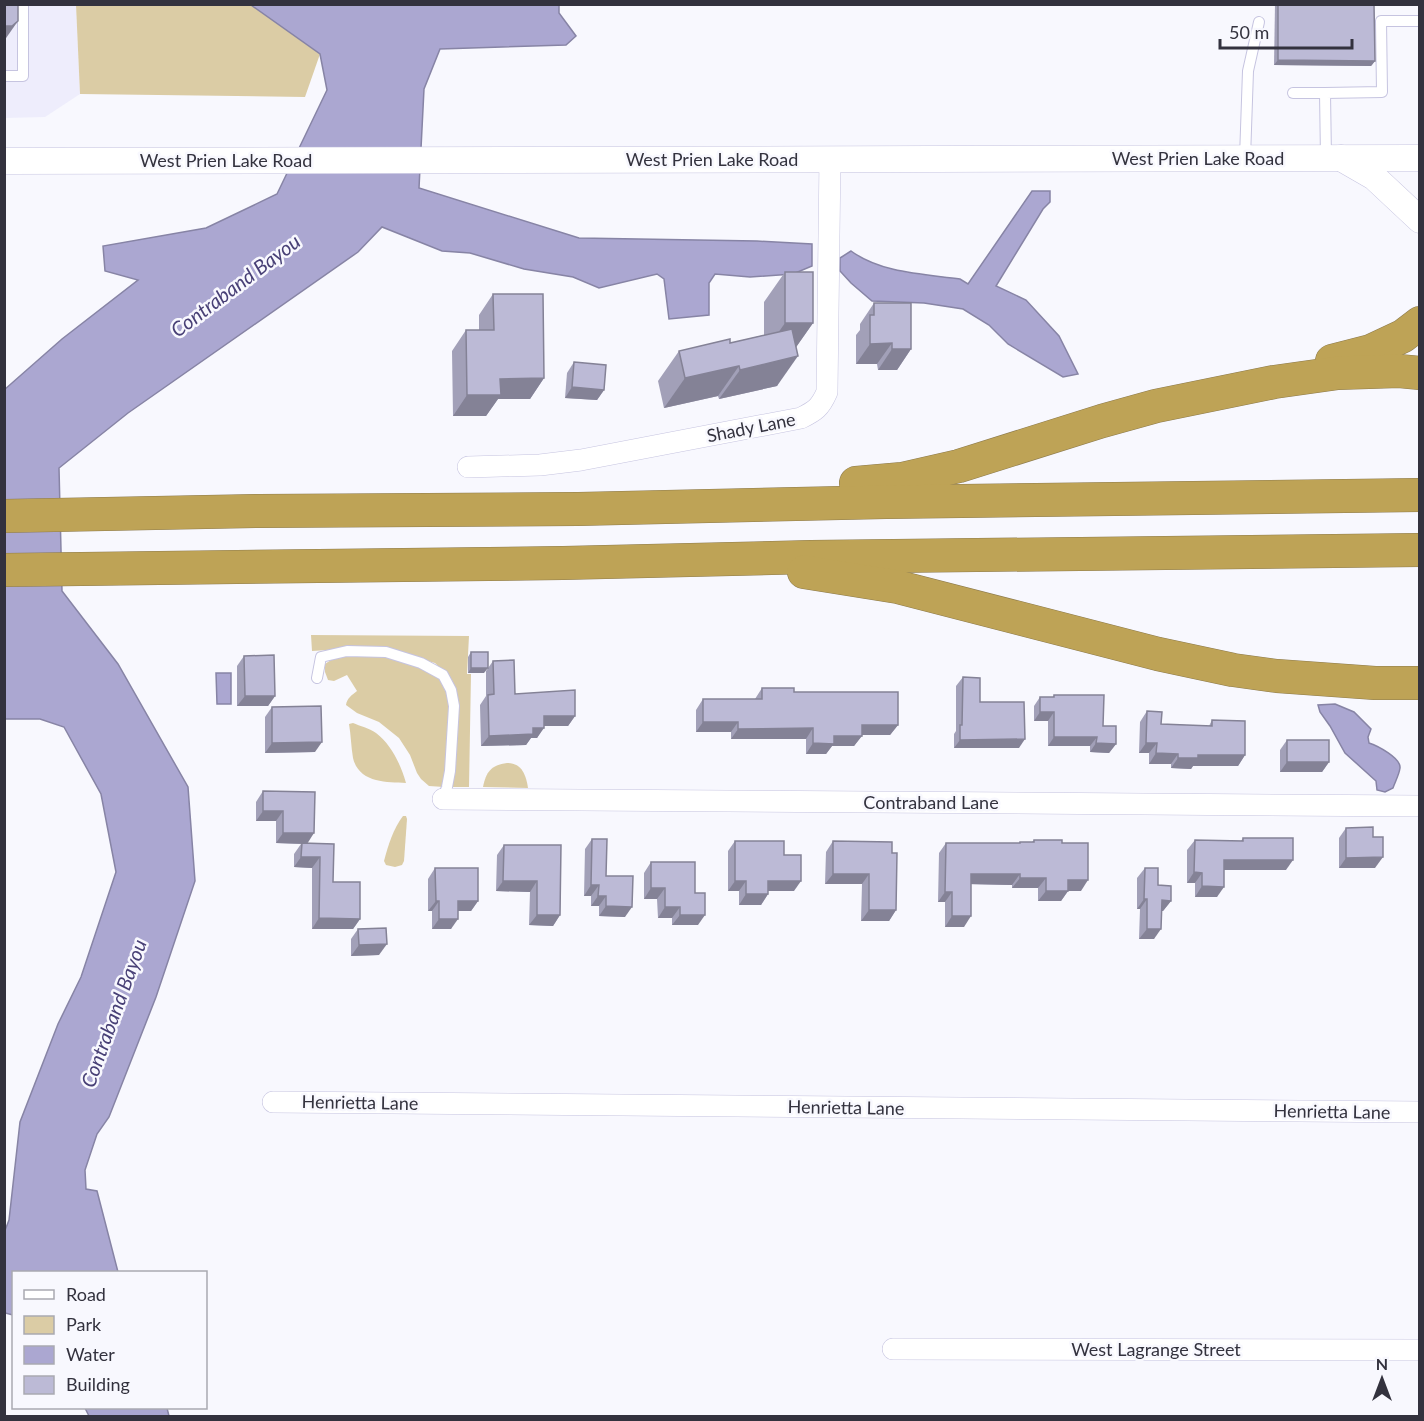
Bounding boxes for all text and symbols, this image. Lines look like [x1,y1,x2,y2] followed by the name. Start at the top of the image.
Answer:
[1220,12,1352,50] scale bar
[1229,21,1269,43] text: 50 m
[1112,147,1284,169] street label: West Prien Lake Road
[626,148,798,170] street label: West Prien Lake Road
[140,149,312,171] street label: West Prien Lake Road
[166,229,304,341] water label: Contraband Bayou
[705,408,797,446] street label: Shady Lane
[863,791,999,813] street label: Contraband Lane
[75,936,151,1090] water label: Contraband Bayou
[301,1090,419,1114] street label: Henrietta Lane
[787,1095,905,1119] street label: Henrietta Lane
[1273,1099,1391,1123] street label: Henrietta Lane
[12,1271,207,1409] legend
[66,1283,106,1305] text: Road
[66,1313,102,1335] text: Park
[1071,1338,1241,1360] street label: West Lagrange Street
[66,1343,115,1365] text: Water
[1352,1349,1412,1409] north arrow
[1376,1354,1388,1373] text: N
[66,1373,130,1395] text: Building

